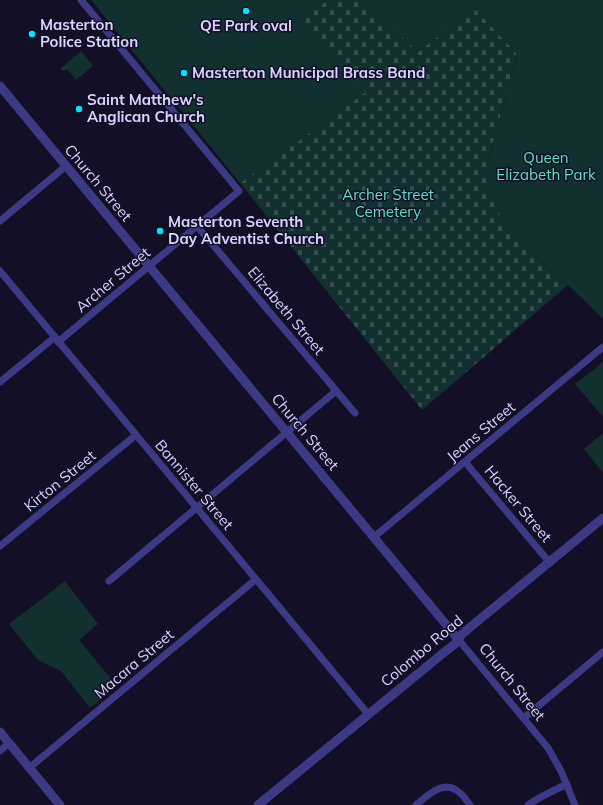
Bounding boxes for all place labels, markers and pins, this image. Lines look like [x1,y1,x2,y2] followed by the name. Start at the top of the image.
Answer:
[241,6,251,16] marker: QE Park oval
[40,15,138,51] place label: Masterton Police Station
[200,16,292,35] place label: QE Park oval
[27,29,37,39] marker: Masterton Police Station
[192,63,425,82] place label: Masterton Municipal Brass Band
[179,68,189,78] marker: Masterton Municipal Brass Band
[87,90,205,126] place label: Saint Matthew's Anglican Church
[74,104,84,114] marker: Saint Matthew's Anglican Church
[168,212,324,248] place label: Masterton Seventh Day Adventist Church
[155,226,165,236] marker: Masterton Seventh Day Adventist Church

